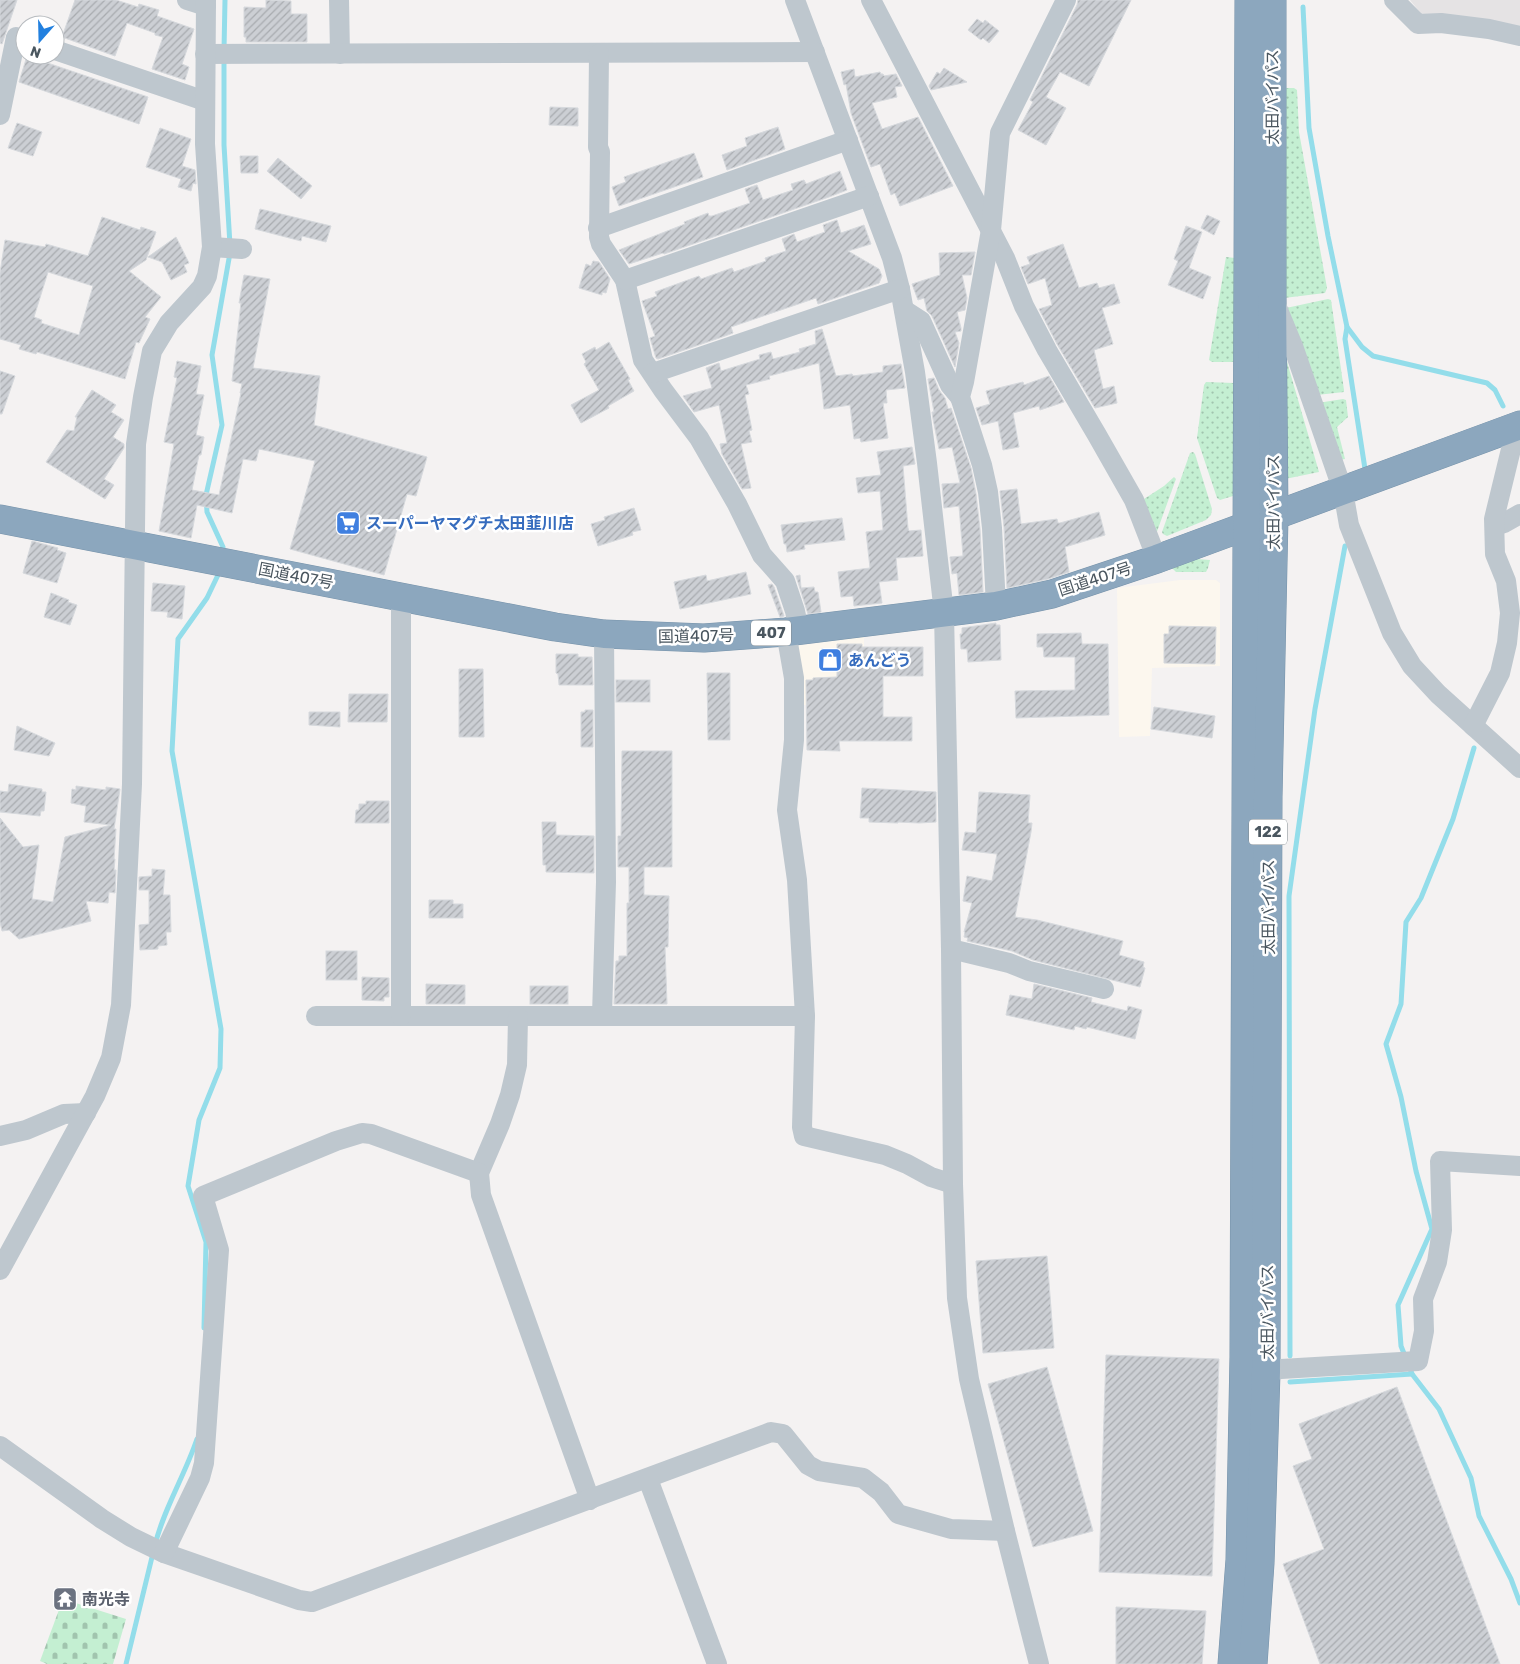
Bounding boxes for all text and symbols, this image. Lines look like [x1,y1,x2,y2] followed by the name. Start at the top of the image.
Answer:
[15,15,65,65] north arrow
[28,42,43,61] text: N
[1263,49,1282,145] street label: 太田バイパス
[1264,454,1283,550] street label: 太田バイパス
[335,510,361,536] supermarket icon: スーパーヤマグチ太田韮川店
[366,514,574,533] place label: スーパーヤマグチ太田韮川店
[1056,558,1134,600] street label: 国道407号
[257,559,335,593] street label: 国道407号
[751,620,791,646] road number: 407
[658,626,734,646] street label: 国道407号
[817,647,843,673] shop icon: あんどう
[848,651,912,670] place label: あんどう
[1249,820,1287,844] road number: 122
[1259,859,1278,955] street label: 太田バイパス
[1258,1264,1277,1360] street label: 太田バイパス
[52,1586,78,1612] temple icon: 南光寺
[82,1590,130,1609] place label: 南光寺

